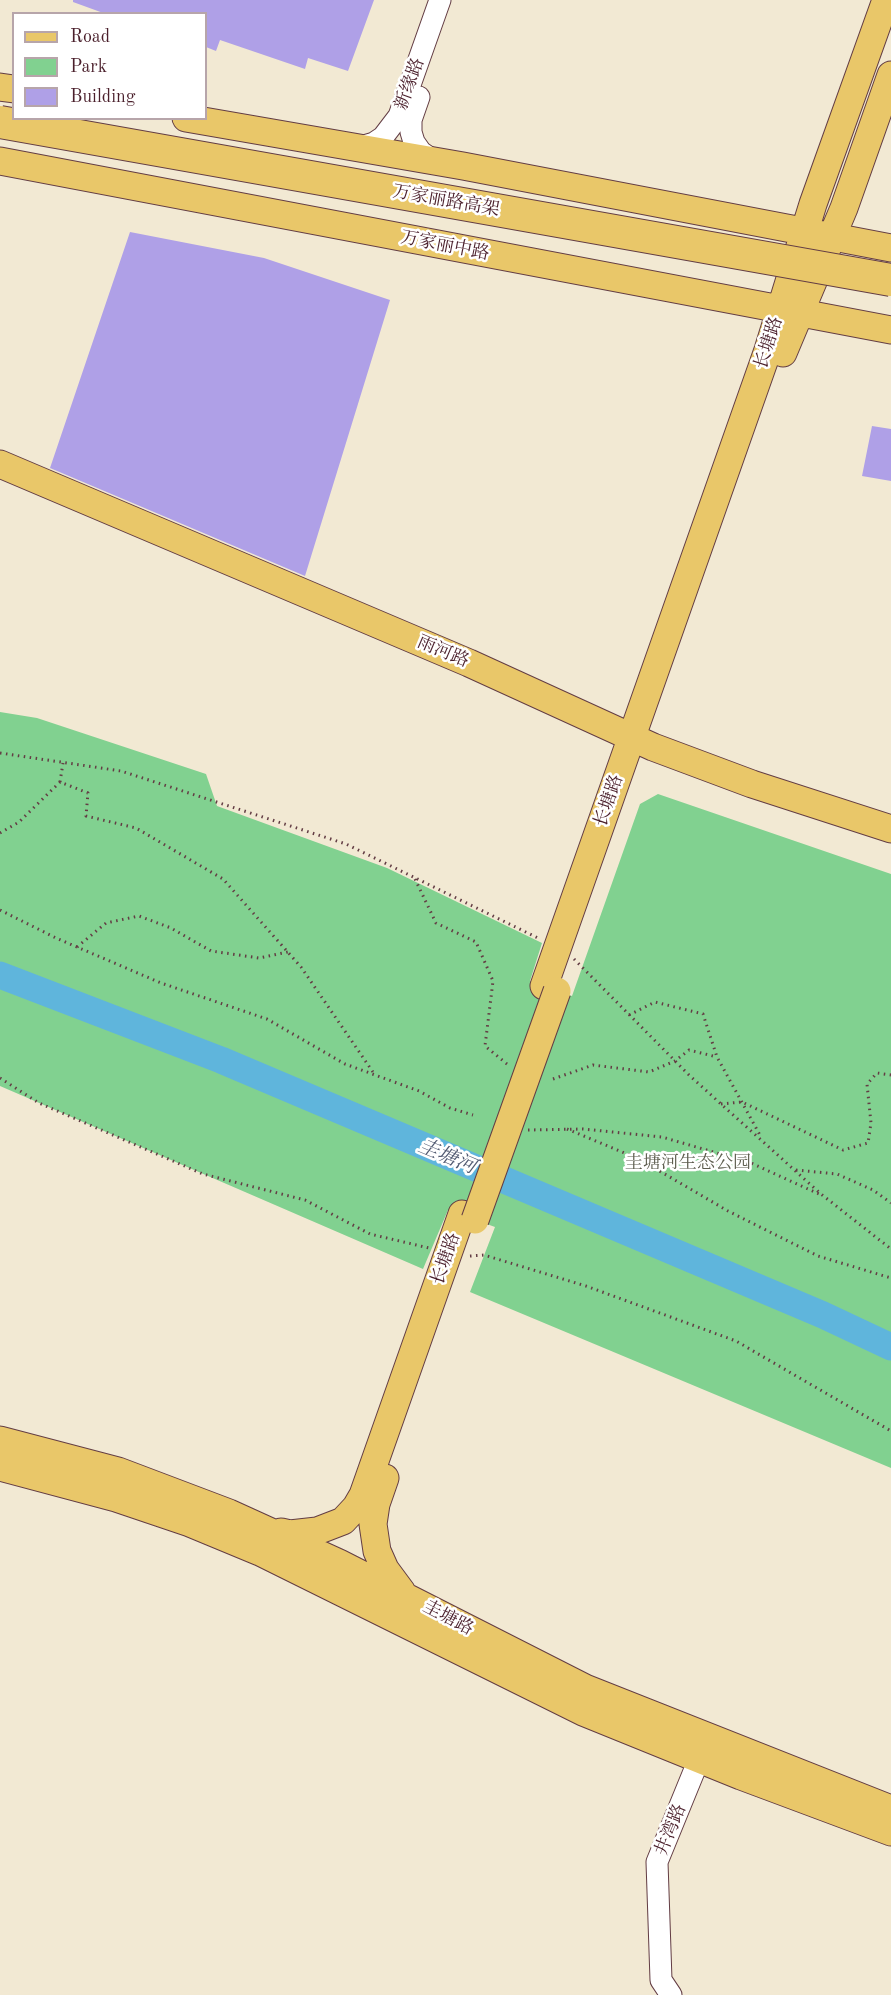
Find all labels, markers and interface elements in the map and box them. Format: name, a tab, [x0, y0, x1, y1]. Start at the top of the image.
legend	[12, 12, 207, 120]
text: Road	[70, 28, 110, 46]
street label: 新缘路	[391, 55, 429, 113]
text: Park	[70, 58, 107, 76]
text: Building	[70, 88, 135, 106]
street label: 万家丽路高架	[391, 181, 501, 221]
street label: 万家丽中路	[399, 227, 491, 265]
street label: 长塘路	[750, 314, 788, 372]
street label: 雨河路	[414, 632, 472, 672]
street label: 长塘路	[590, 772, 628, 830]
water label: 圭塘河	[415, 1134, 479, 1180]
park label: 圭塘河生态公园	[625, 1152, 751, 1174]
street label: 长塘路	[427, 1230, 465, 1288]
street label: 圭塘路	[419, 1596, 477, 1640]
street label: 井湾路	[651, 1801, 691, 1859]

